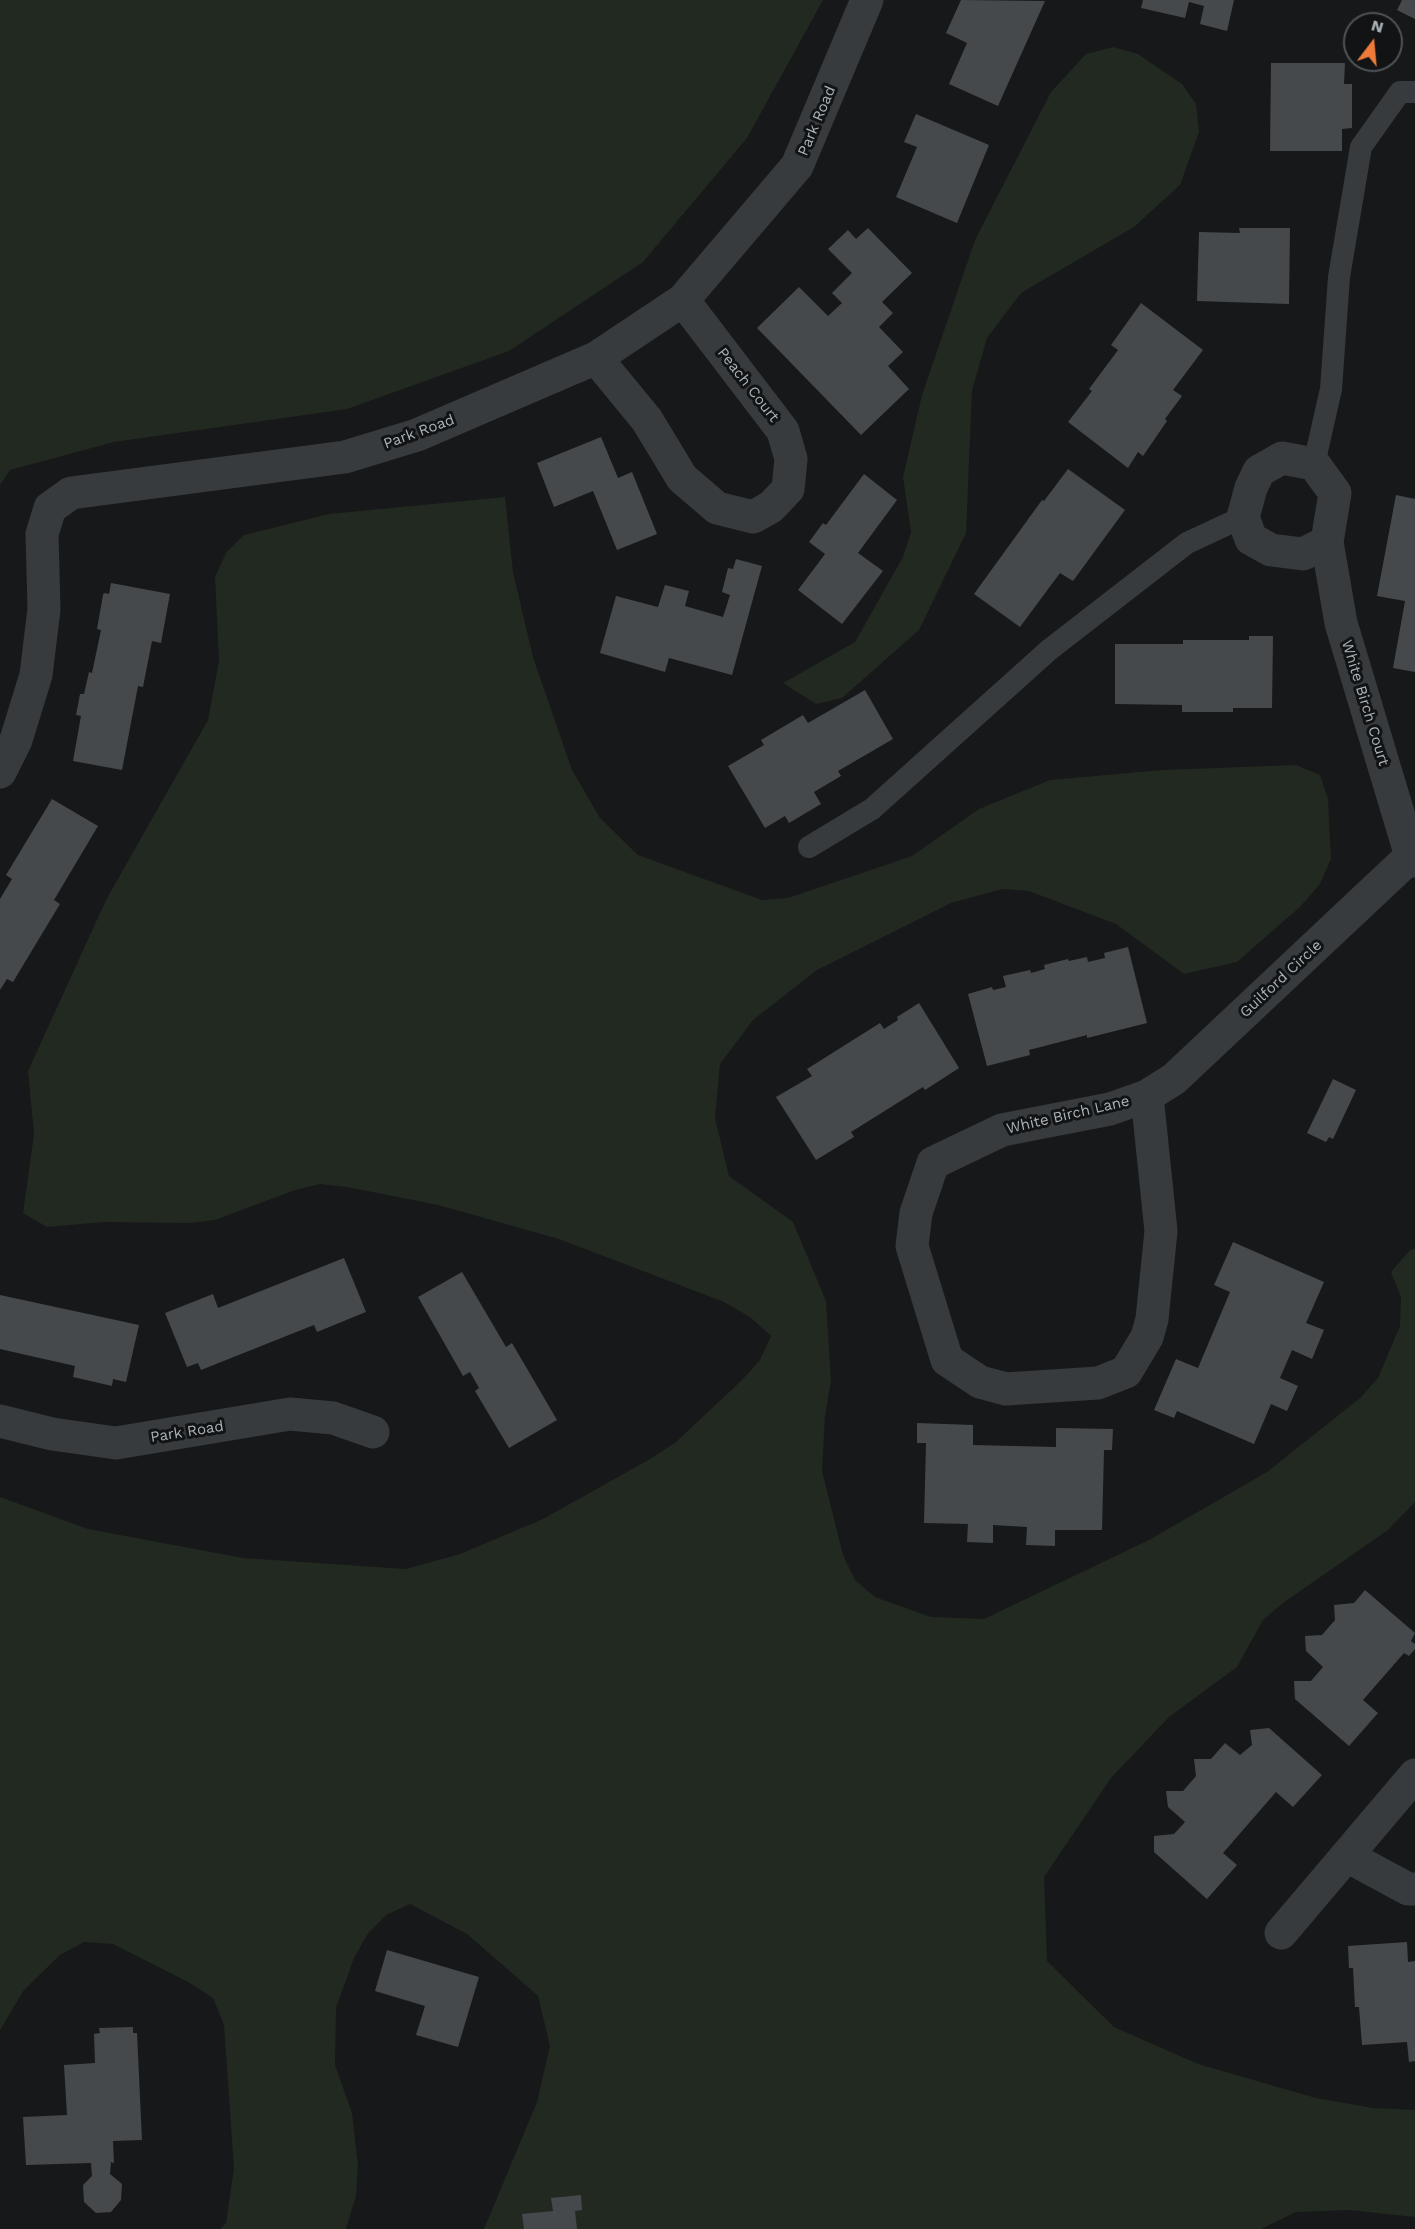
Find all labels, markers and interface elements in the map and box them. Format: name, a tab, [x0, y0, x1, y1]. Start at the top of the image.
north arrow	[1343, 12, 1403, 72]
text: N	[1369, 15, 1386, 37]
street label: Park Road	[794, 83, 840, 159]
street label: Peach Court	[713, 344, 783, 426]
street label: Park Road	[381, 411, 457, 453]
street label: White Birch Court	[1337, 638, 1393, 768]
street label: Guilford Circle	[1236, 936, 1326, 1022]
street label: White Birch Lane	[1005, 1092, 1131, 1138]
street label: Park Road	[149, 1417, 225, 1447]

